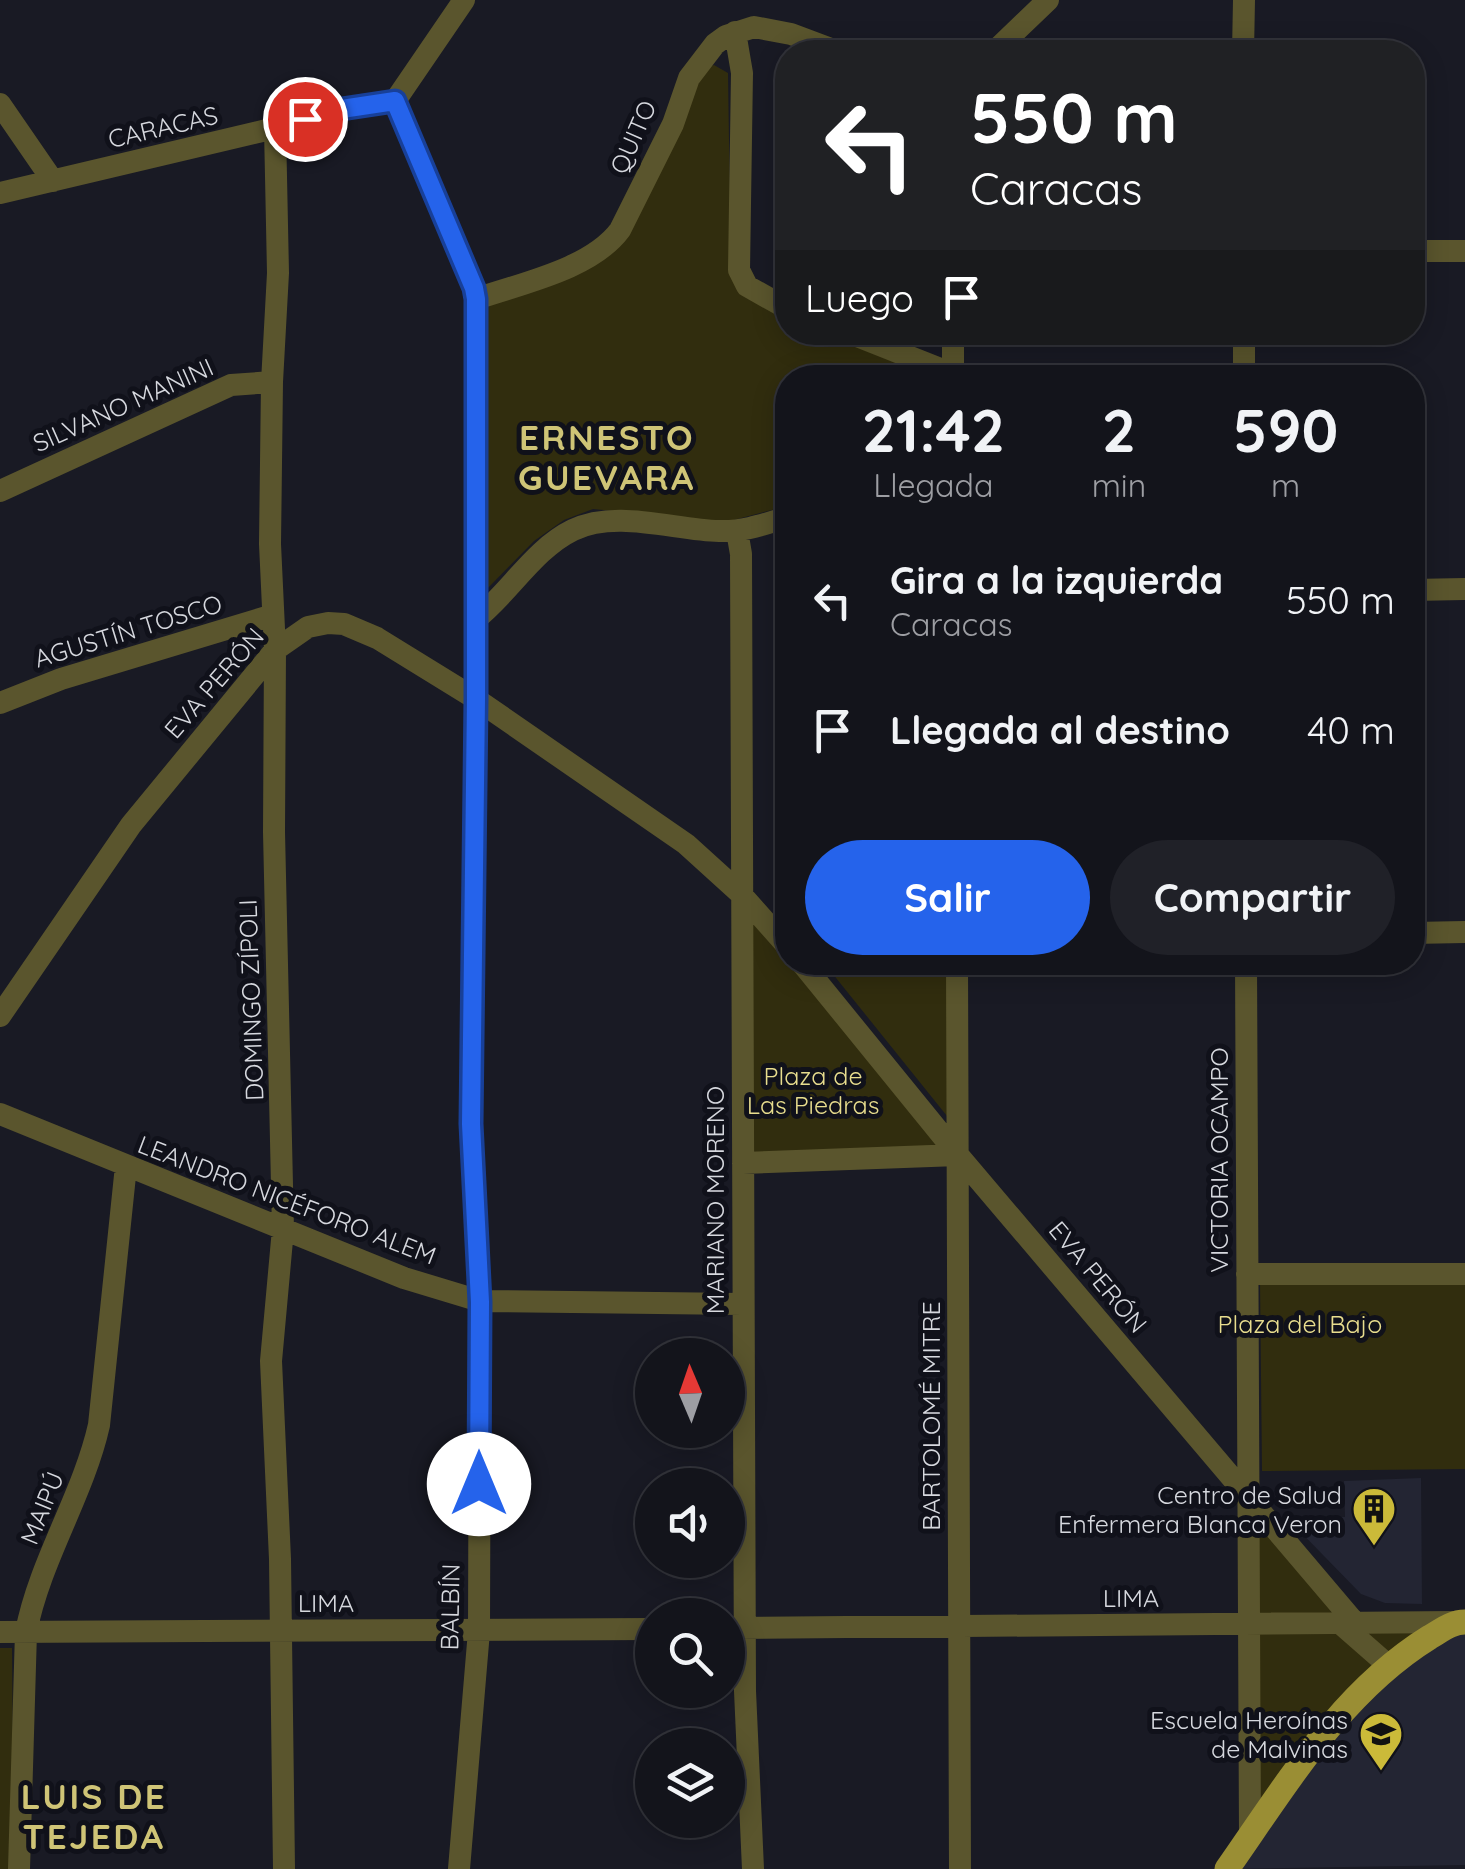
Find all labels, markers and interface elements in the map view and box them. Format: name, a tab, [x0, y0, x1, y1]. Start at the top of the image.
text: 550 m	[970, 73, 1178, 161]
pin	[263, 77, 348, 162]
icon: left	[805, 80, 935, 210]
icon: arrive	[278, 92, 333, 147]
street label: QUITO	[603, 95, 662, 178]
street label: CARACAS	[105, 99, 221, 154]
text: Caracas	[970, 160, 1142, 216]
icon: arrive	[934, 270, 989, 325]
text: Luego	[805, 274, 914, 322]
street label: SILVANO MANINI	[28, 351, 218, 458]
text: 21:42	[862, 392, 1005, 467]
text: 2	[1102, 392, 1136, 467]
text: 590	[1233, 392, 1338, 467]
district label: ERNESTO GUEVARA	[518, 415, 696, 499]
text: Llegada	[873, 465, 993, 505]
text: min	[1092, 465, 1146, 505]
text: m	[1271, 465, 1300, 505]
text: Gira a la izquierda	[890, 556, 1223, 604]
icon: left	[805, 573, 860, 628]
text: 550 m	[1286, 576, 1395, 624]
street label: AGUSTÍN TOSCO	[30, 587, 225, 674]
text: Caracas	[890, 604, 1013, 644]
street label: EVA PERÓN	[157, 621, 270, 744]
icon: arrive	[805, 703, 860, 758]
text: Llegada al destino	[890, 706, 1230, 754]
text: 40 m	[1307, 706, 1395, 754]
button: Salir	[805, 840, 1090, 955]
button: Compartir	[1110, 840, 1395, 955]
street label: DOMINGO ZÍPOLI	[231, 899, 270, 1101]
street label: VICTORIA OCAMPO	[1203, 1047, 1234, 1273]
park label: Plaza de Las Piedras	[747, 1060, 879, 1120]
street label: MARIANO MORENO	[699, 1086, 730, 1314]
street label: LEANDRO NICÉFORO ALEM	[134, 1128, 441, 1271]
street label: EVA PERÓN	[1043, 1215, 1154, 1339]
street label: BARTOLOMÉ MITRE	[915, 1301, 946, 1531]
park label: Plaza del Bajo	[1218, 1308, 1382, 1339]
north arrow	[635, 1338, 745, 1448]
map controls	[635, 1338, 745, 1838]
position arrow	[427, 1432, 531, 1536]
street label: MAIPÚ	[13, 1467, 70, 1549]
button: sound	[635, 1468, 745, 1578]
place label: Centro de Salud Enfermera Blanca Veron	[1058, 1479, 1342, 1539]
building icon: Centro de Salud Enfermera Blanca Veron	[1351, 1486, 1397, 1547]
street label: BALBÍN	[433, 1563, 466, 1650]
street label: LIMA	[1103, 1582, 1159, 1613]
street label: LIMA	[298, 1587, 354, 1618]
button: search	[635, 1598, 745, 1708]
place label: Escuela Heroínas de Malvinas	[1150, 1704, 1348, 1764]
school or university icon: Escuela Heroínas de Malvinas	[1358, 1711, 1404, 1772]
button: layers	[635, 1728, 745, 1838]
district label: LUIS DE TEJEDA	[21, 1774, 167, 1858]

